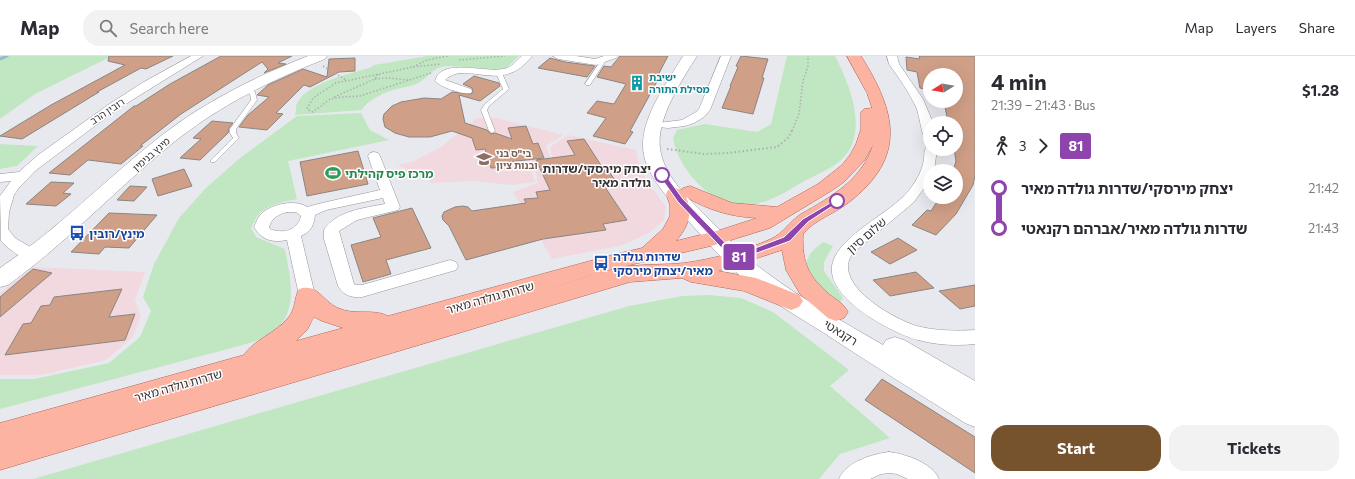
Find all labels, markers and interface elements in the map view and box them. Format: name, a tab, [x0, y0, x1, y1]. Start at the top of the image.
search box	[83, 10, 363, 46]
text: Map	[20, 16, 59, 39]
icon: search	[97, 17, 119, 39]
text: Search here	[129, 19, 209, 37]
text: Map	[1185, 19, 1213, 36]
text: Layers	[1235, 19, 1277, 36]
text: Share	[1299, 19, 1335, 36]
north arrow	[923, 68, 963, 108]
map controls	[923, 68, 963, 204]
text: 4 min	[991, 68, 1047, 95]
place label: ישיבת מסילת התורה	[649, 71, 710, 95]
building icon: ישיבת מסילת התורה	[628, 74, 646, 92]
text: $1.28	[1302, 81, 1339, 99]
street label: רובין הרב	[87, 95, 127, 127]
text: 21:39 – 21:43 · Bus	[991, 97, 1095, 113]
button: locate	[923, 116, 963, 156]
street label: מינץ בנימין	[130, 134, 172, 173]
icon: walk	[991, 135, 1013, 157]
icon: forward	[1032, 135, 1054, 157]
text: 81	[1068, 137, 1083, 154]
text: 3	[1019, 138, 1026, 154]
place label: בי"ס בני ובנות ציון	[496, 147, 538, 171]
school or university icon: בי"ס בני ובנות ציון	[475, 150, 493, 168]
place label: יצחק מירסקי/שדרות גולדה מאיר	[543, 161, 651, 189]
sports icon: מרכז פיס קהילתי	[324, 164, 342, 182]
button: layers	[923, 164, 963, 204]
place label: מרכז פיס קהילתי	[345, 166, 434, 180]
marker: יצחק מירסקי/שדרות גולדה מאיר	[654, 167, 670, 183]
text: יצחק מירסקי/שדרות גולדה מאיר	[1021, 179, 1233, 197]
text: 21:42	[1308, 180, 1339, 196]
unlabelled marker	[829, 193, 845, 209]
street label: שלום סיון	[843, 214, 889, 256]
text: שדרות גולדה מאיר/אברהם רקנאטי	[1021, 219, 1248, 237]
text: 21:43	[1308, 220, 1339, 236]
bus stop icon: מינץ/רובין	[68, 224, 86, 242]
place label: מינץ/רובין	[89, 226, 145, 240]
line badge: 81	[721, 244, 757, 270]
text: 81	[732, 248, 747, 265]
place label: שדרות גולדה מאיר/יצחק מירסקי	[613, 249, 713, 277]
bus stop icon: שדרות גולדה מאיר/יצחק מירסקי	[592, 254, 610, 272]
street label: שדרות גולדה מאיר	[445, 278, 535, 316]
street label: רקנאטי	[822, 316, 860, 348]
street label: שדרות גולדה מאיר	[133, 366, 223, 404]
button: Start	[991, 425, 1161, 471]
button: Tickets	[1169, 425, 1339, 471]

